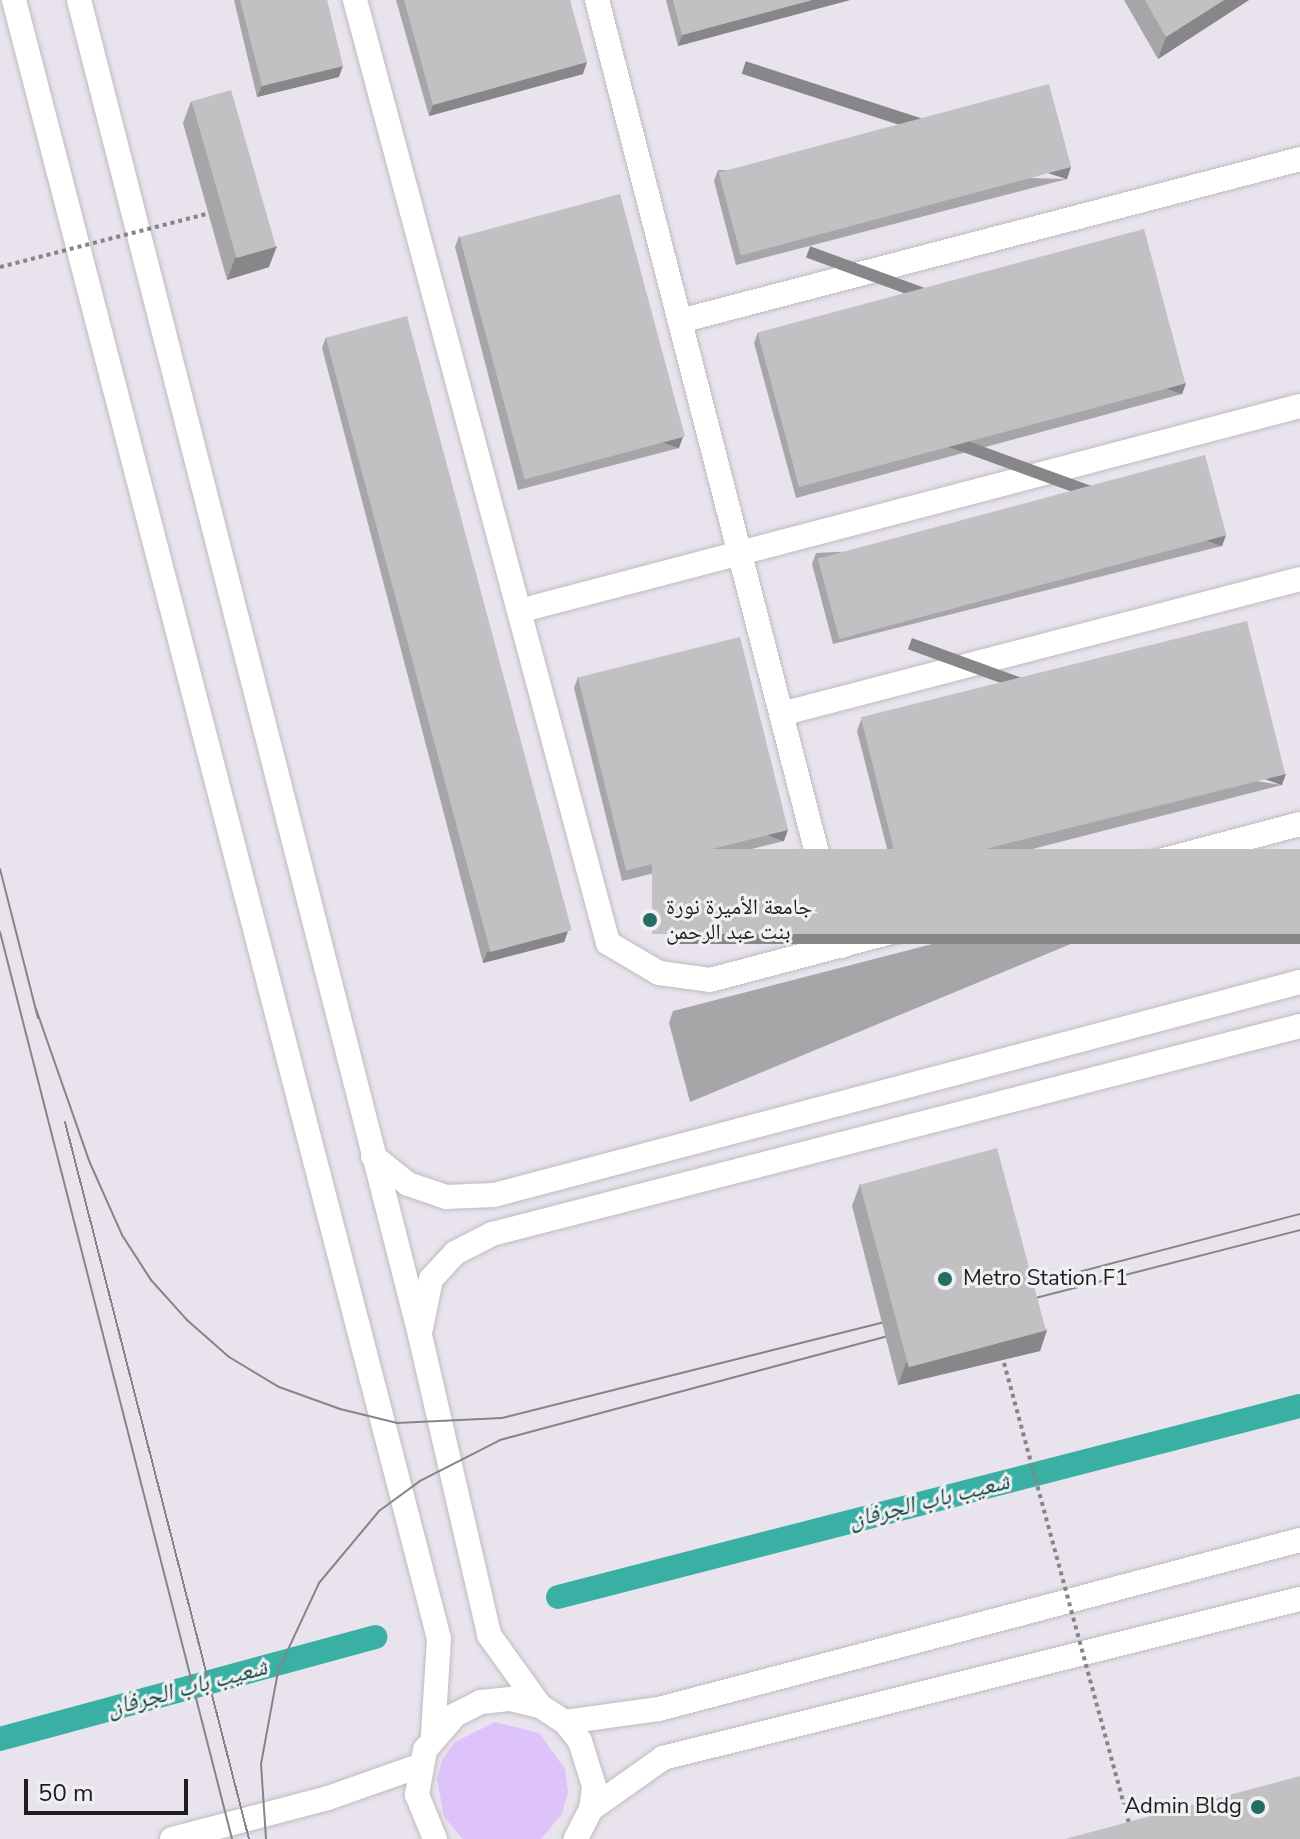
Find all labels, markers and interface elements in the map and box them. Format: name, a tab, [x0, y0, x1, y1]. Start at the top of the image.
place label: جامعة الأميرة نورة بنت عبد الرحمن	[666, 894, 812, 946]
marker: جامعة الأميرة نورة بنت عبد الرحمن	[641, 911, 659, 929]
place label: Metro Station F1	[963, 1266, 1128, 1292]
marker: Metro Station F1	[934, 1268, 956, 1290]
water label: شعيب باب الجرفان	[846, 1467, 1012, 1535]
water label: شعيب باب الجرفان	[104, 1653, 270, 1723]
scale bar	[28, 1763, 192, 1813]
text: 50 m	[38, 1777, 94, 1809]
place label: Admin Bldg	[1124, 1794, 1242, 1820]
marker: Admin Bldg	[1249, 1798, 1267, 1816]

